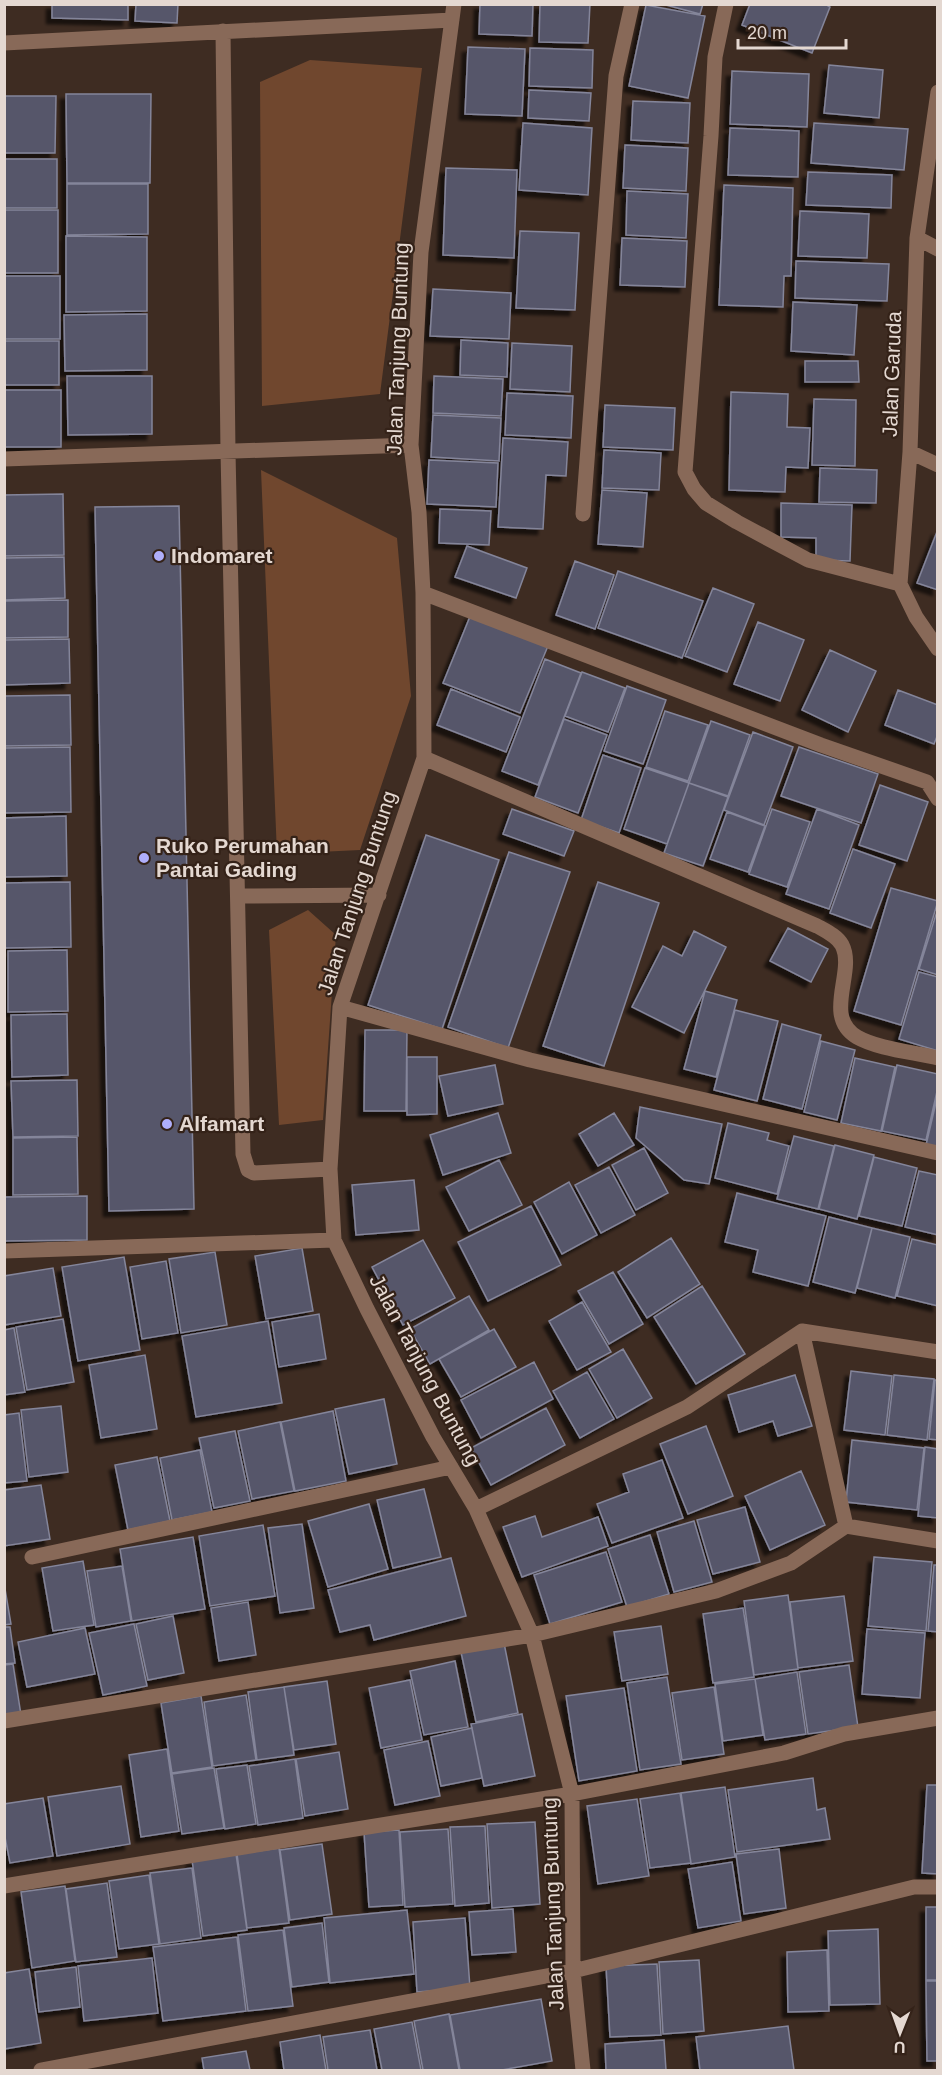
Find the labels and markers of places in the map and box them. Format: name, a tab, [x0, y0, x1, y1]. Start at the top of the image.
place label: Indomaret	[171, 544, 273, 567]
marker: Indomaret	[152, 549, 166, 563]
place label: Ruko Perumahan Pantai Gading	[156, 834, 329, 881]
marker: Ruko Perumahan Pantai Gading	[137, 851, 151, 865]
place label: Alfamart	[179, 1112, 264, 1135]
marker: Alfamart	[160, 1117, 174, 1131]

